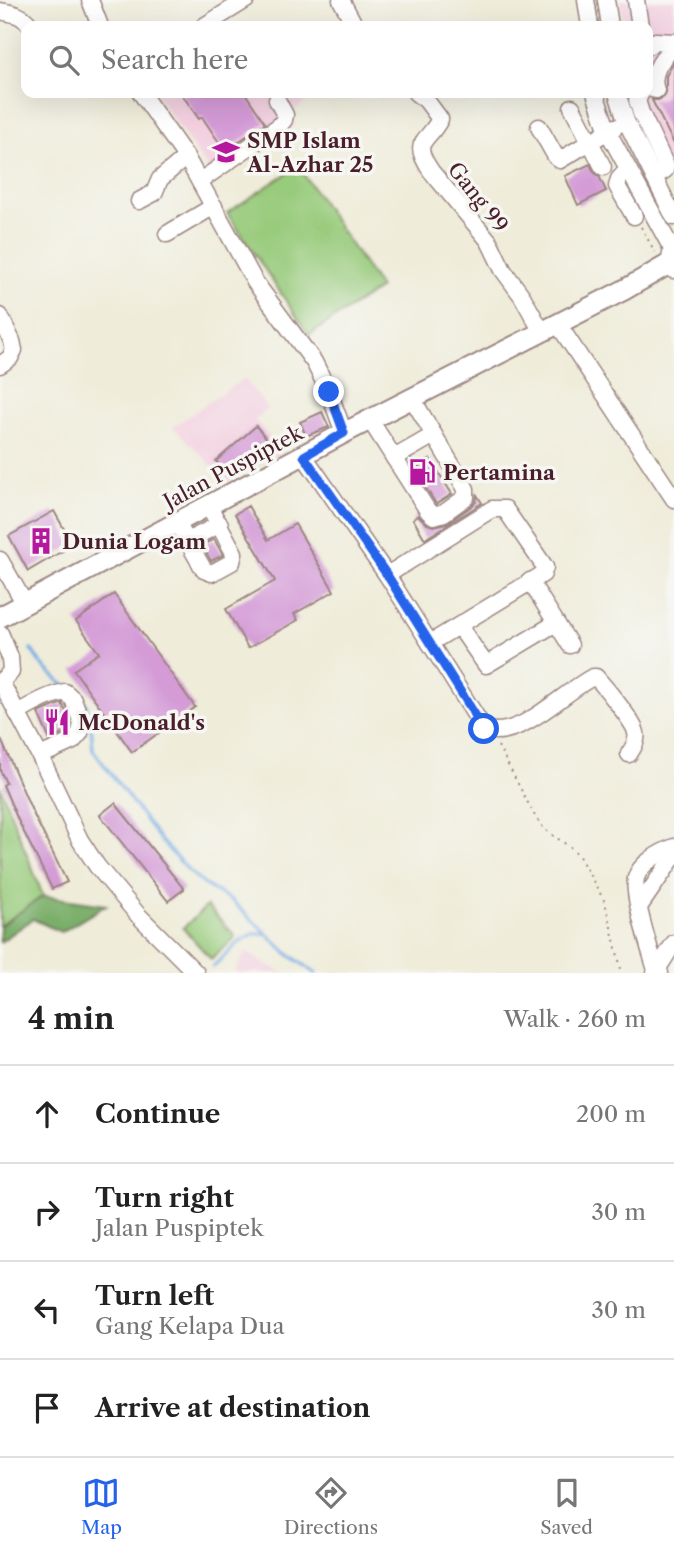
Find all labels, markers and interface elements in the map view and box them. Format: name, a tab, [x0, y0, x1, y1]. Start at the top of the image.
search box	[21, 21, 653, 98]
icon: search	[45, 41, 83, 79]
text: Search here	[101, 44, 248, 76]
place label: SMP Islam Al-Azhar 25	[246, 128, 373, 177]
school or university icon: SMP Islam Al-Azhar 25	[211, 137, 241, 167]
street label: Gang 99	[443, 157, 513, 237]
route end	[313, 376, 344, 407]
street label: Jalan Puspiptek	[157, 419, 308, 516]
fuel station icon: Pertamina	[407, 457, 437, 487]
place label: Pertamina	[443, 460, 556, 485]
building icon: Dunia Logam	[26, 526, 56, 556]
place label: Dunia Logam	[62, 529, 206, 554]
restaurant icon: McDonald's	[42, 707, 72, 737]
place label: McDonald's	[78, 710, 205, 735]
route start	[468, 713, 499, 744]
text: 4 min	[28, 1000, 114, 1037]
text: Walk · 260 m	[504, 1005, 646, 1033]
icon: ahead	[28, 1095, 66, 1133]
text: Continue	[95, 1098, 220, 1130]
text: 200 m	[576, 1100, 646, 1128]
text: Turn right	[95, 1182, 234, 1214]
icon: right	[28, 1193, 66, 1231]
text: 30 m	[591, 1198, 646, 1226]
text: Jalan Puspiptek	[95, 1214, 264, 1242]
text: Turn left	[95, 1280, 214, 1312]
icon: left	[28, 1291, 66, 1329]
text: 30 m	[591, 1296, 646, 1324]
text: Gang Kelapa Dua	[95, 1312, 285, 1340]
icon: arrive	[28, 1389, 66, 1427]
text: Arrive at destination	[95, 1392, 370, 1424]
tab: Map	[81, 1474, 122, 1539]
tab: Directions	[284, 1474, 378, 1539]
tab: Saved	[540, 1474, 593, 1539]

